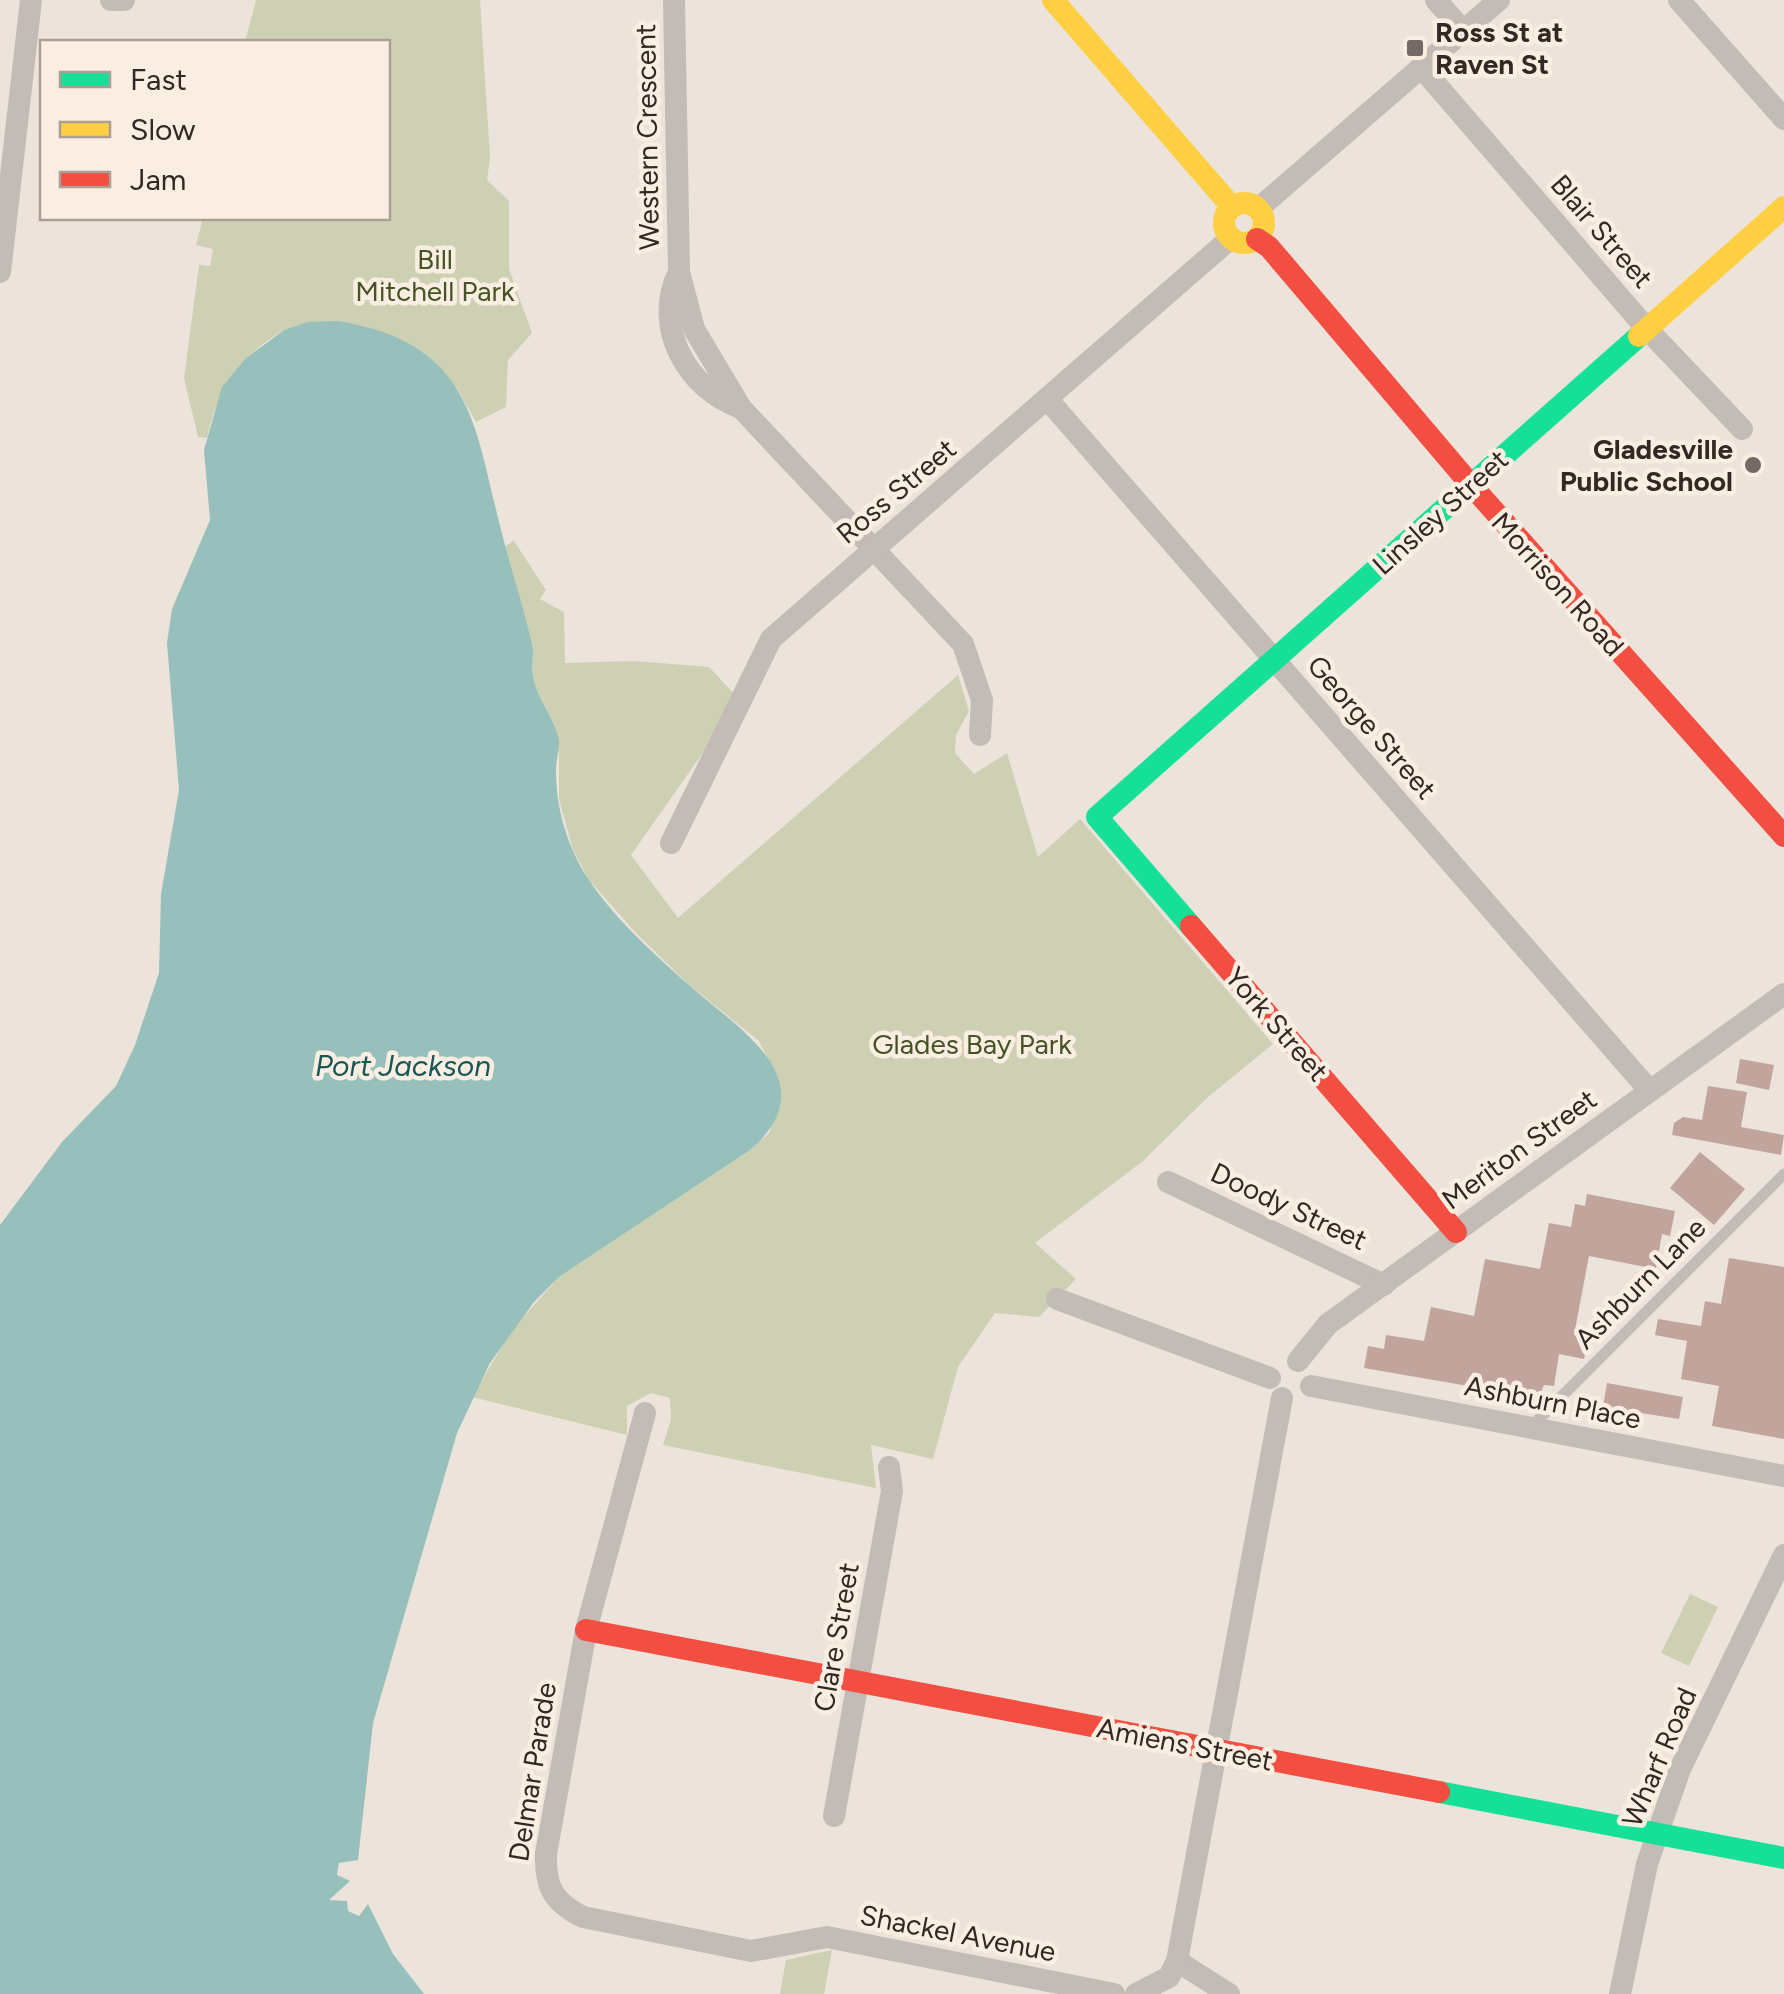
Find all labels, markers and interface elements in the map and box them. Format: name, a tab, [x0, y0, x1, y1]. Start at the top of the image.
place label: Ross St at Raven St	[1435, 15, 1563, 81]
street label: Western Crescent	[628, 23, 666, 251]
marker: Ross St at Raven St	[1404, 37, 1426, 59]
legend	[40, 40, 390, 220]
text: Fast	[130, 61, 187, 98]
text: Slow	[130, 111, 196, 148]
text: Jam	[130, 161, 186, 198]
street label: Blair Street	[1544, 167, 1660, 295]
park label: Bill Mitchell Park	[355, 242, 515, 308]
street label: Ross Street	[829, 431, 963, 551]
place label: Gladesville Public School	[1560, 432, 1733, 498]
street label: Linsley Street	[1365, 442, 1515, 582]
marker: Gladesville Public School	[1742, 454, 1764, 476]
street label: Morrison Road	[1485, 505, 1631, 663]
street label: George Street	[1300, 648, 1444, 806]
street label: York Street	[1218, 960, 1336, 1088]
park label: Glades Bay Park	[872, 1027, 1072, 1061]
water label: Port Jackson	[315, 1047, 491, 1084]
street label: Meriton Street	[1435, 1082, 1603, 1216]
street label: Doody Street	[1206, 1155, 1372, 1257]
street label: Ashburn Lane	[1567, 1210, 1713, 1356]
street label: Ashburn Place	[1462, 1368, 1644, 1436]
street label: Clare Street	[806, 1560, 866, 1714]
street label: Delmar Parade	[501, 1680, 563, 1864]
street label: Wharf Road	[1614, 1682, 1704, 1832]
street label: Amiens Street	[1094, 1710, 1276, 1778]
street label: Shackel Avenue	[857, 1897, 1059, 1969]

